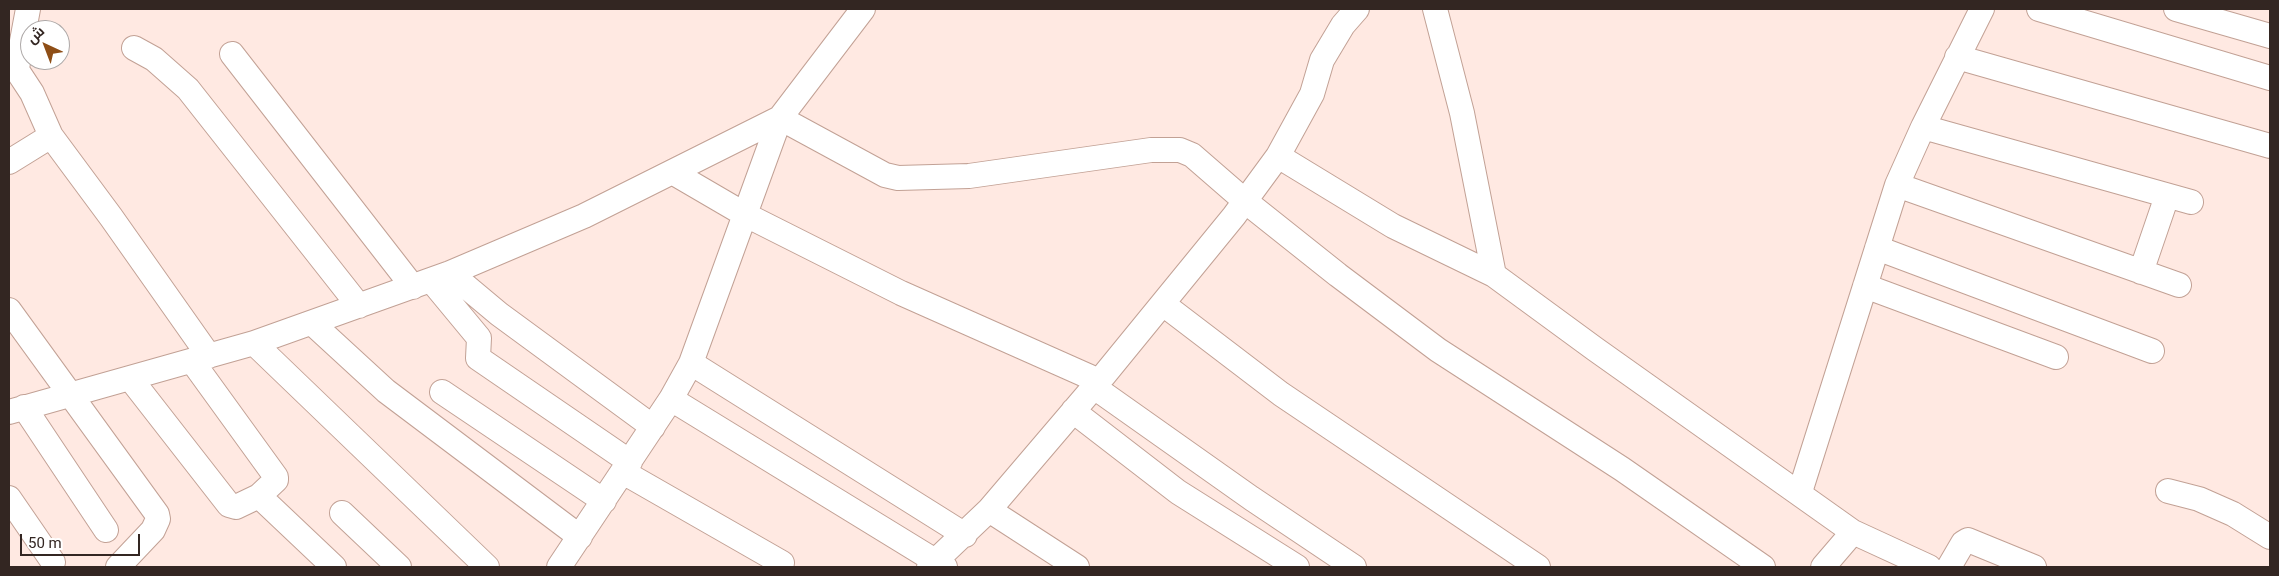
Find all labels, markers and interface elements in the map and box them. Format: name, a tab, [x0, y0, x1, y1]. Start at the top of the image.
north arrow	[20, 20, 70, 70]
text: ش	[23, 23, 47, 47]
scale bar	[22, 524, 142, 556]
text: 50 m	[28, 534, 62, 552]

